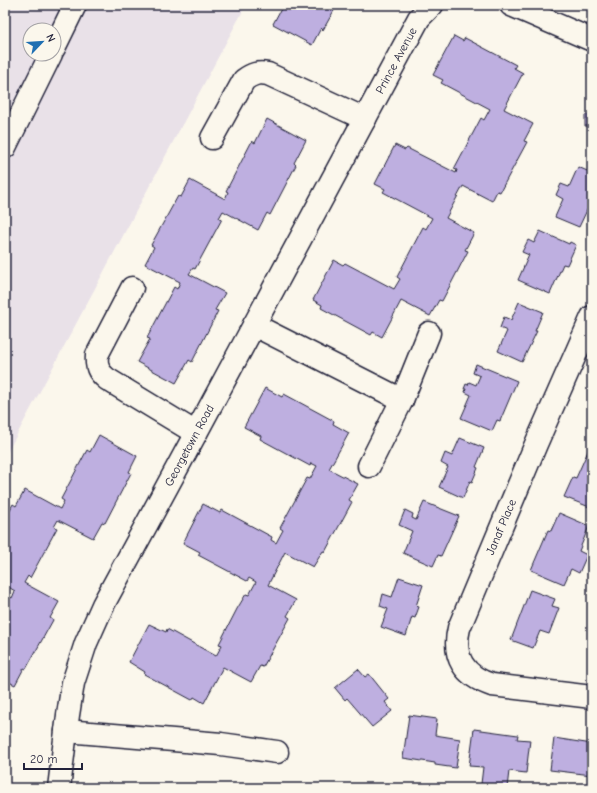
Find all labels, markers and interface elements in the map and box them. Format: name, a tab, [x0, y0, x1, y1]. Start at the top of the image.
north arrow	[22, 22, 62, 62]
street label: Prince Avenue	[373, 25, 420, 96]
text: N	[43, 32, 58, 44]
street label: Georgetown Road	[161, 402, 217, 489]
street label: Janaf Place	[483, 497, 519, 557]
scale bar	[24, 745, 82, 771]
text: 20 m	[30, 752, 58, 766]

